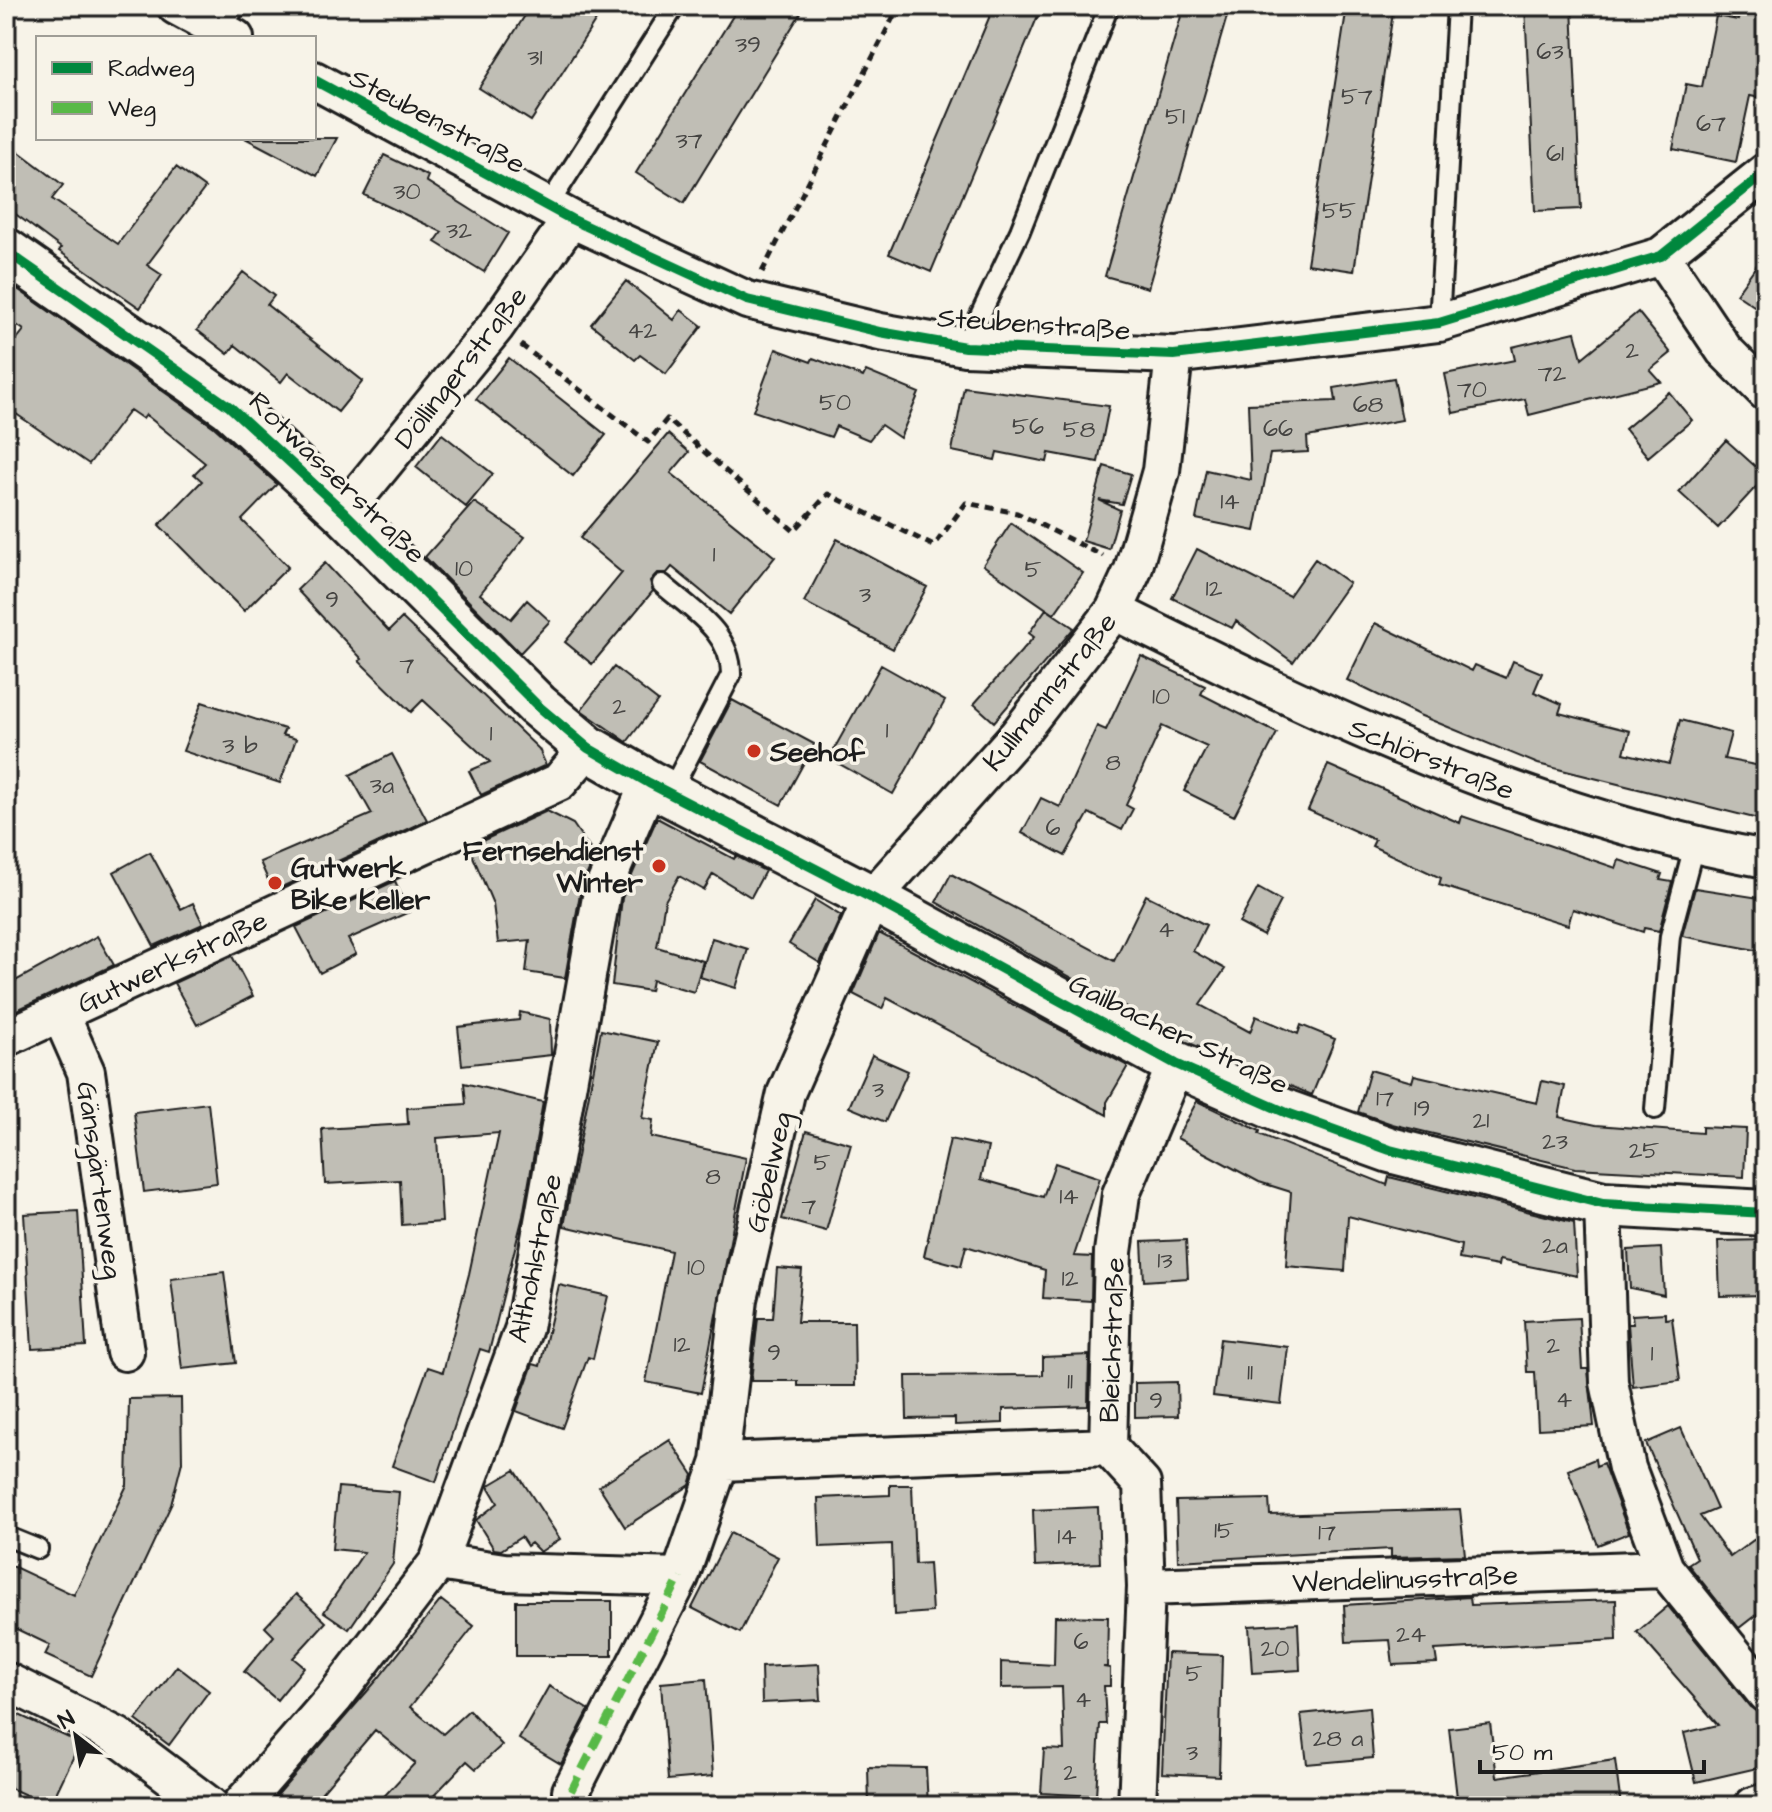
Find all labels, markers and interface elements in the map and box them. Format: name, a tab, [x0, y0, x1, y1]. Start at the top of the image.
house number: 39	[735, 28, 761, 62]
house number: 63	[1536, 35, 1564, 69]
legend	[36, 36, 316, 140]
house number: 31	[527, 41, 543, 75]
text: Radweg	[108, 52, 194, 87]
street label: Steubenstraße	[343, 59, 532, 184]
house number: 57	[1341, 80, 1373, 114]
text: Weg	[108, 92, 156, 127]
house number: 51	[1165, 100, 1185, 134]
house number: 67	[1696, 107, 1726, 141]
house number: 37	[676, 124, 703, 158]
house number: 61	[1546, 137, 1564, 171]
house number: 30	[393, 175, 421, 209]
house number: 55	[1322, 194, 1356, 228]
house number: 32	[446, 214, 472, 248]
street label: Döllingerstraße	[385, 279, 538, 458]
street label: Steubenstraße	[936, 298, 1132, 351]
house number: 42	[627, 314, 657, 348]
house number: 2	[1625, 334, 1639, 368]
house number: 72	[1538, 357, 1567, 391]
house number: 70	[1457, 373, 1487, 407]
street label: Rotwasserstraße	[240, 383, 434, 573]
house number: 50	[819, 386, 851, 420]
house number: 68	[1353, 388, 1383, 422]
house number: 56	[1012, 410, 1044, 444]
house number: 66	[1263, 412, 1293, 446]
house number: 58	[1063, 413, 1095, 447]
house number: 14	[1220, 485, 1240, 519]
house number: 1	[712, 538, 716, 572]
house number: 10	[455, 552, 473, 586]
house number: 5	[1025, 553, 1042, 587]
house number: 12	[1206, 572, 1223, 606]
house number: 3	[859, 578, 871, 612]
house number: 9	[325, 583, 339, 617]
street label: Kullmannstraße	[974, 604, 1126, 780]
house number: 7	[400, 649, 415, 683]
house number: 10	[1152, 680, 1170, 714]
house number: 2	[612, 690, 626, 724]
street label: Schlörstraße	[1343, 708, 1520, 810]
house number: 1	[885, 714, 889, 748]
house number: 1	[489, 717, 493, 751]
house number: 3 b	[222, 729, 258, 763]
place label: Seehof	[769, 733, 866, 772]
marker: Seehof	[745, 742, 763, 760]
house number: 8	[1105, 746, 1121, 780]
house number: 3a	[370, 769, 394, 803]
house number: 6	[1045, 811, 1061, 845]
place label: Fernsehdienst Winter	[463, 832, 644, 903]
place label: Gutwerk Bike Keller	[291, 849, 431, 920]
marker: Fernsehdienst Winter	[650, 857, 668, 875]
marker: Gutwerk Bike Keller	[266, 874, 284, 892]
street label: Gutwerkstraße	[71, 901, 274, 1023]
house number: 4	[1158, 913, 1174, 947]
street label: Gailbacher Straße	[1062, 964, 1295, 1104]
house number: 3	[872, 1073, 884, 1107]
street label: Gänsgärtenweg	[65, 1079, 133, 1281]
house number: 17	[1376, 1082, 1394, 1116]
house number: 19	[1414, 1092, 1430, 1126]
house number: 21	[1473, 1104, 1489, 1138]
street label: Göbelweg	[737, 1108, 803, 1237]
house number: 23	[1542, 1125, 1568, 1159]
house number: 25	[1629, 1134, 1659, 1168]
house number: 5	[814, 1146, 831, 1180]
house number: 8	[705, 1160, 721, 1194]
street label: Althohlstraße	[499, 1170, 572, 1346]
house number: 14	[1059, 1180, 1079, 1214]
house number: 7	[802, 1190, 817, 1224]
house number: 2a	[1542, 1229, 1568, 1263]
house number: 13	[1157, 1244, 1173, 1278]
house number: 10	[687, 1251, 705, 1285]
street label: Bleichstraße	[1090, 1257, 1135, 1423]
house number: 12	[1062, 1262, 1079, 1296]
house number: 12	[674, 1328, 691, 1362]
house number: 2	[1546, 1329, 1560, 1363]
house number: 9	[767, 1336, 781, 1370]
house number: 1	[1650, 1337, 1654, 1371]
house number: 11	[1247, 1356, 1253, 1390]
house number: 11	[1067, 1365, 1073, 1399]
house number: 4	[1556, 1383, 1572, 1417]
house number: 9	[1149, 1384, 1163, 1418]
house number: 15	[1214, 1514, 1234, 1548]
house number: 17	[1318, 1516, 1336, 1550]
house number: 14	[1057, 1520, 1077, 1554]
street label: Wendelinusstraße	[1291, 1556, 1519, 1603]
house number: 24	[1396, 1618, 1426, 1652]
house number: 6	[1073, 1625, 1089, 1659]
house number: 20	[1261, 1632, 1289, 1666]
house number: 5	[1186, 1657, 1203, 1691]
house number: 4	[1075, 1683, 1091, 1717]
north arrow	[36, 1696, 116, 1776]
text: N	[53, 1703, 81, 1737]
house number: 28 a	[1312, 1722, 1364, 1756]
scale bar	[1480, 1724, 1704, 1774]
house number: 3	[1186, 1736, 1198, 1770]
text: 50 m	[1492, 1736, 1553, 1770]
house number: 2	[1063, 1756, 1077, 1790]

